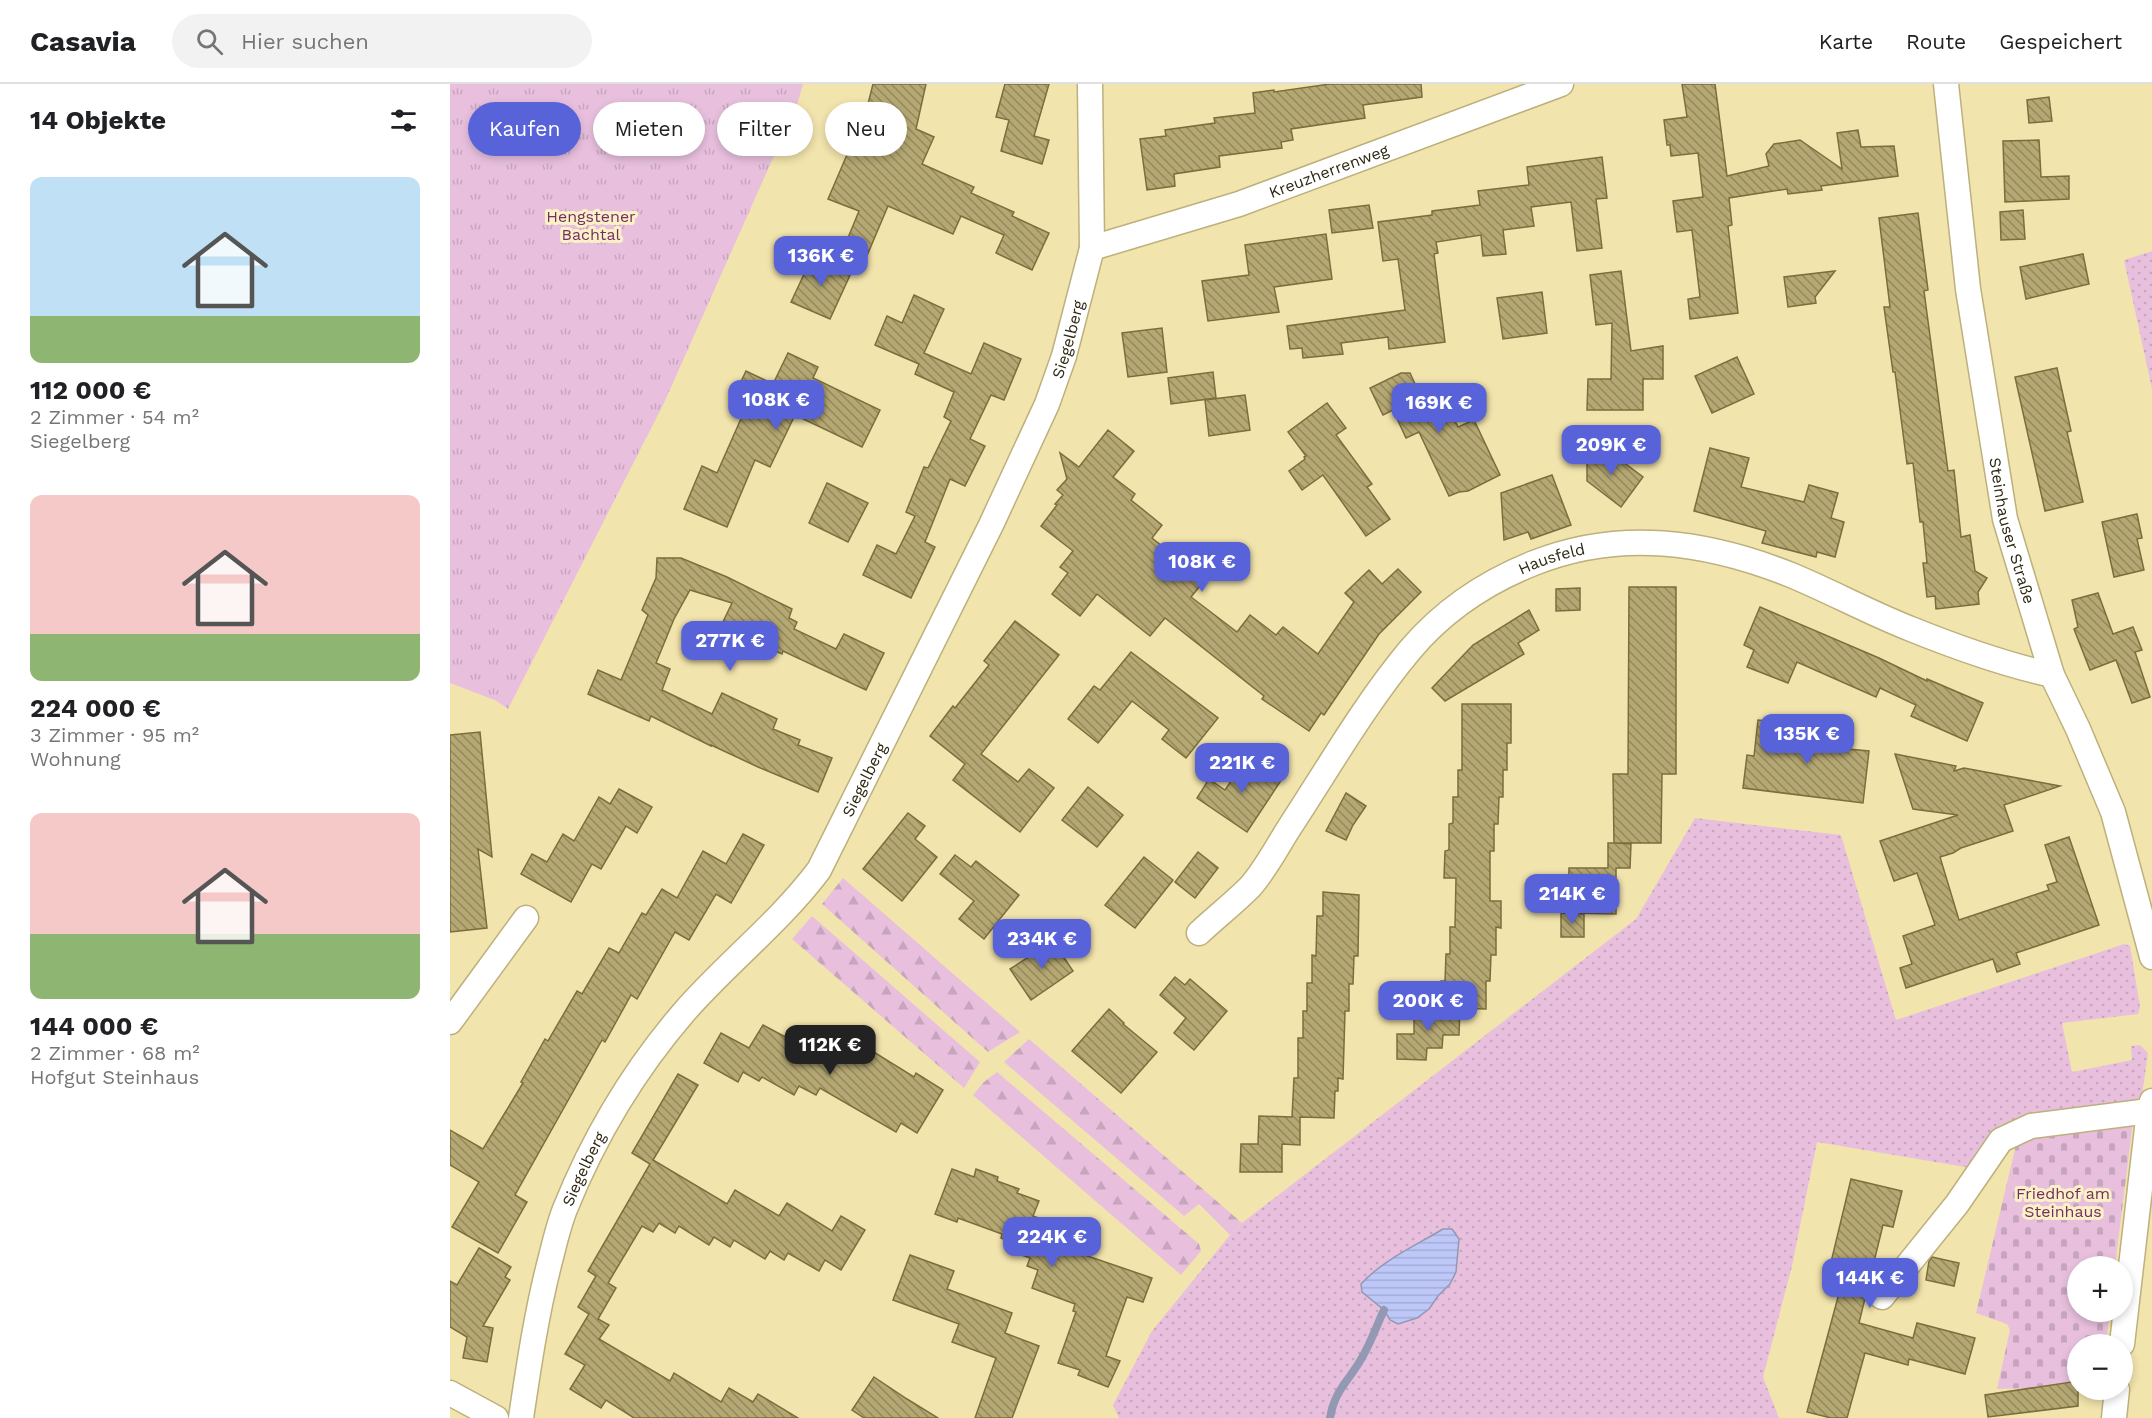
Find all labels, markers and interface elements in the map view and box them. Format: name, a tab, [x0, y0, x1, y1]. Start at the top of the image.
search box	[172, 14, 592, 68]
text: Casavia	[30, 25, 136, 58]
icon: search	[193, 25, 226, 58]
text: Hier suchen	[241, 29, 369, 54]
text: Karte	[1819, 29, 1873, 54]
text: Route	[1906, 29, 1966, 54]
text: Gespeichert	[1999, 29, 2122, 54]
chip: Kaufen	[468, 102, 581, 156]
chip: Mieten	[593, 102, 705, 156]
chip: Filter	[717, 102, 813, 156]
chip: Neu	[825, 102, 907, 156]
icon: filters	[387, 104, 420, 137]
text: 14 Objekte	[30, 105, 166, 135]
street label: Kreuzherrenweg	[1266, 140, 1392, 202]
park label: Hengstener Bachtal	[546, 207, 636, 244]
icon: home	[171, 216, 279, 324]
pin: 136K €	[772, 236, 870, 287]
text: 136K €	[788, 243, 854, 267]
street label: Siegelberg	[1048, 298, 1088, 381]
text: 112 000 €	[30, 375, 151, 405]
pin: 108K €	[727, 380, 825, 431]
pin: 169K €	[1390, 383, 1488, 434]
text: 108K €	[742, 387, 810, 411]
text: 169K €	[1406, 390, 1472, 414]
text: 2 Zimmer · 54 m²	[30, 405, 199, 429]
pin: 209K €	[1562, 425, 1660, 476]
text: Siegelberg	[30, 429, 130, 453]
text: 209K €	[1576, 432, 1646, 456]
street label: Steinhauser Straße	[1985, 456, 2039, 606]
icon: home	[171, 534, 279, 642]
street label: Hausfeld	[1515, 539, 1587, 579]
pin: 108K €	[1153, 542, 1251, 593]
text: 108K €	[1168, 549, 1236, 573]
pin: 277K €	[681, 621, 779, 672]
text: 277K €	[695, 628, 765, 652]
text: 224 000 €	[30, 693, 161, 723]
pin: 135K €	[1758, 714, 1856, 765]
text: 135K €	[1774, 721, 1840, 745]
text: 3 Zimmer · 95 m²	[30, 723, 199, 747]
street label: Siegelberg	[838, 739, 891, 820]
pin: 221K €	[1193, 743, 1291, 794]
text: Wohnung	[30, 747, 121, 771]
text: 221K €	[1209, 750, 1275, 774]
icon: home	[171, 852, 279, 960]
pin: 214K €	[1523, 874, 1621, 925]
text: 214K €	[1539, 881, 1605, 905]
pin: 234K €	[993, 919, 1091, 970]
text: 234K €	[1007, 926, 1077, 950]
pin: 200K €	[1379, 981, 1477, 1032]
text: 200K €	[1392, 988, 1464, 1012]
text: 144 000 €	[30, 1011, 158, 1041]
pin: 112K €	[781, 1025, 879, 1076]
text: 112K €	[799, 1032, 861, 1056]
text: 2 Zimmer · 68 m²	[30, 1041, 200, 1065]
text: Hofgut Steinhaus	[30, 1065, 199, 1089]
street label: Siegelberg	[558, 1128, 610, 1209]
park label: Friedhof am Steinhaus	[2016, 1184, 2110, 1221]
pin: 224K €	[1003, 1217, 1101, 1268]
text: 224K €	[1017, 1224, 1087, 1248]
map controls	[2067, 1256, 2133, 1400]
button: +	[2067, 1256, 2133, 1322]
pin: 144K €	[1821, 1258, 1919, 1309]
text: 144K €	[1836, 1265, 1904, 1289]
button: −	[2067, 1334, 2133, 1400]

